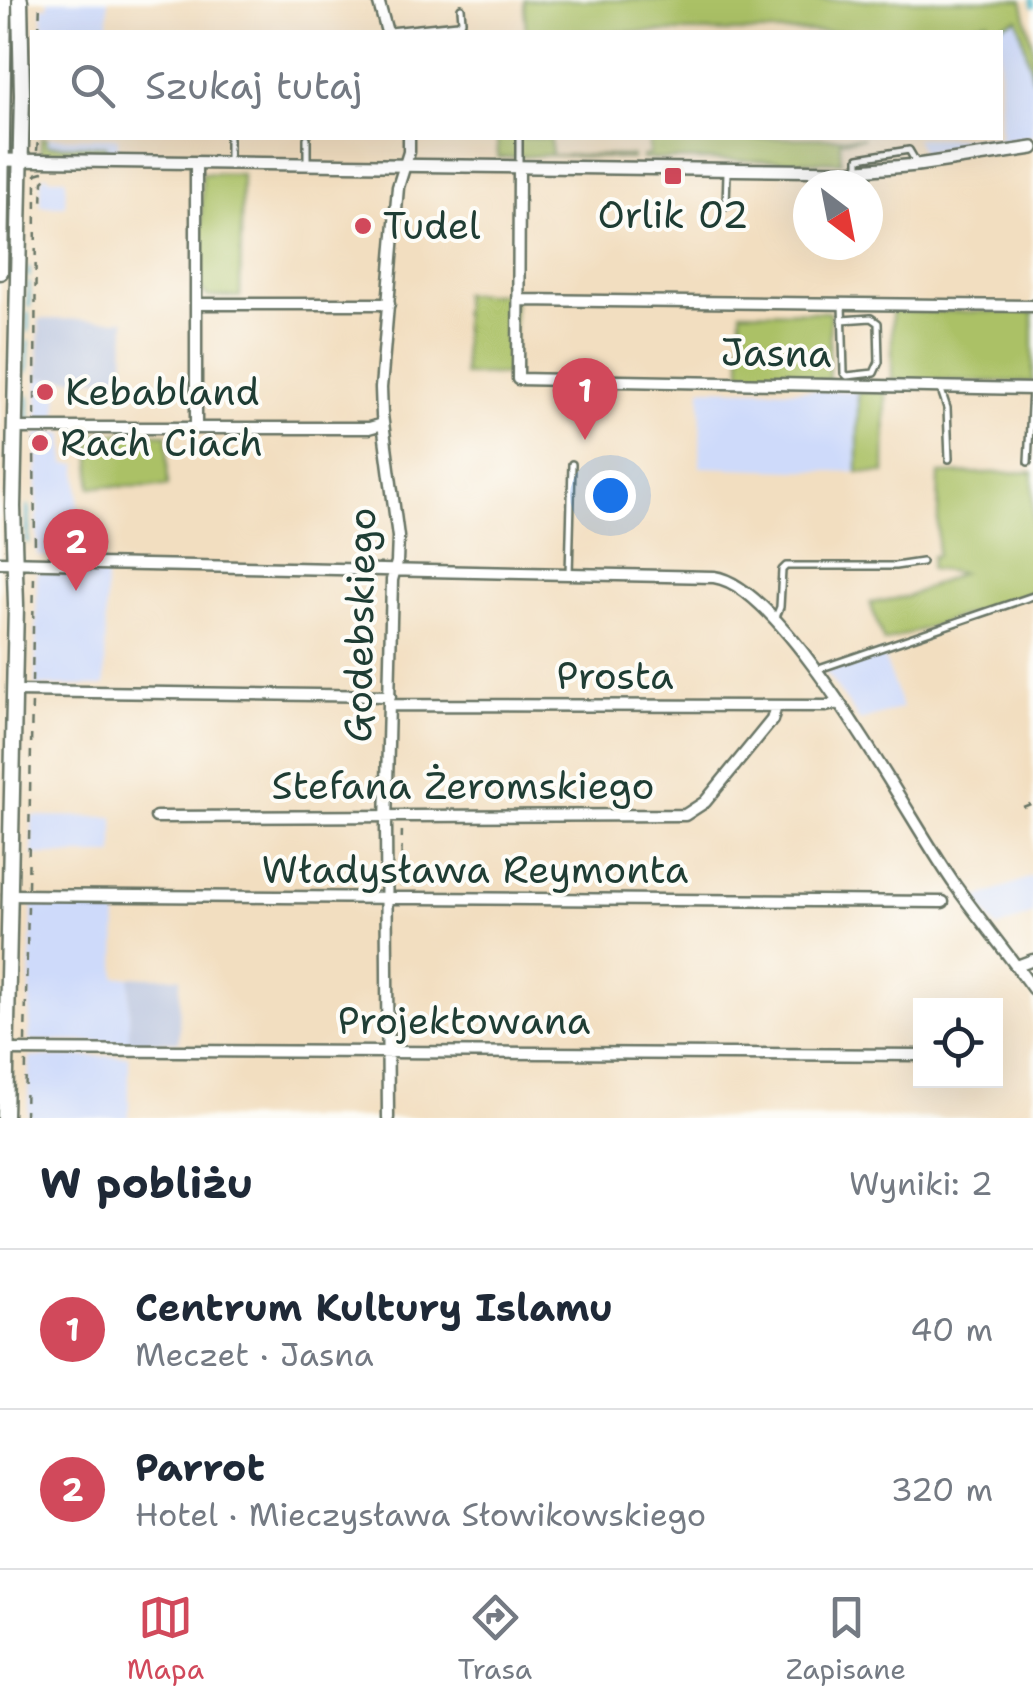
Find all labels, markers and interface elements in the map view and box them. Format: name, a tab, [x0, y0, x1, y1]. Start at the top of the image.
search box	[30, 30, 1003, 140]
icon: search	[65, 58, 120, 113]
text: Szukaj tutaj	[145, 60, 362, 111]
marker: Orlik 02	[662, 165, 684, 187]
north arrow	[793, 170, 883, 260]
place label: Orlik 02	[597, 189, 749, 240]
place label: Tudel	[383, 200, 481, 251]
marker: Tudel	[352, 215, 374, 237]
street label: Jasna	[720, 326, 832, 379]
pin: 1	[552, 358, 618, 440]
place label: Kebabland	[65, 366, 260, 417]
marker: Kebabland	[34, 381, 56, 403]
place label: Rach Ciach	[60, 417, 263, 468]
marker: Rach Ciach	[29, 432, 51, 454]
your location	[585, 470, 636, 521]
street label: Godebskiego	[332, 507, 387, 743]
pin: 2	[44, 508, 108, 591]
street label: Prosta	[556, 650, 674, 701]
street label: Stefana Żeromskiego	[271, 760, 655, 811]
street label: Władysława Reymonta	[262, 844, 689, 895]
street label: Projektowana	[338, 995, 591, 1046]
map controls	[913, 998, 1003, 1088]
button: locate	[913, 998, 1003, 1088]
text: W pobliżu	[40, 1155, 253, 1211]
text: Wyniki: 2	[849, 1162, 993, 1205]
text: Centrum Kultury Islamu	[135, 1282, 613, 1333]
text: 1	[65, 1308, 80, 1351]
text: 40 m	[910, 1308, 993, 1351]
text: Meczet · Jasna	[135, 1333, 374, 1376]
text: Parrot	[135, 1442, 265, 1493]
text: 2	[61, 1468, 84, 1511]
text: 320 m	[890, 1468, 993, 1511]
text: Hotel · Mieczysława Słowikowskiego	[135, 1493, 706, 1536]
tab: Mapa	[127, 1590, 204, 1688]
tab: Trasa	[458, 1590, 532, 1688]
tab: Zapisane	[786, 1590, 906, 1688]

